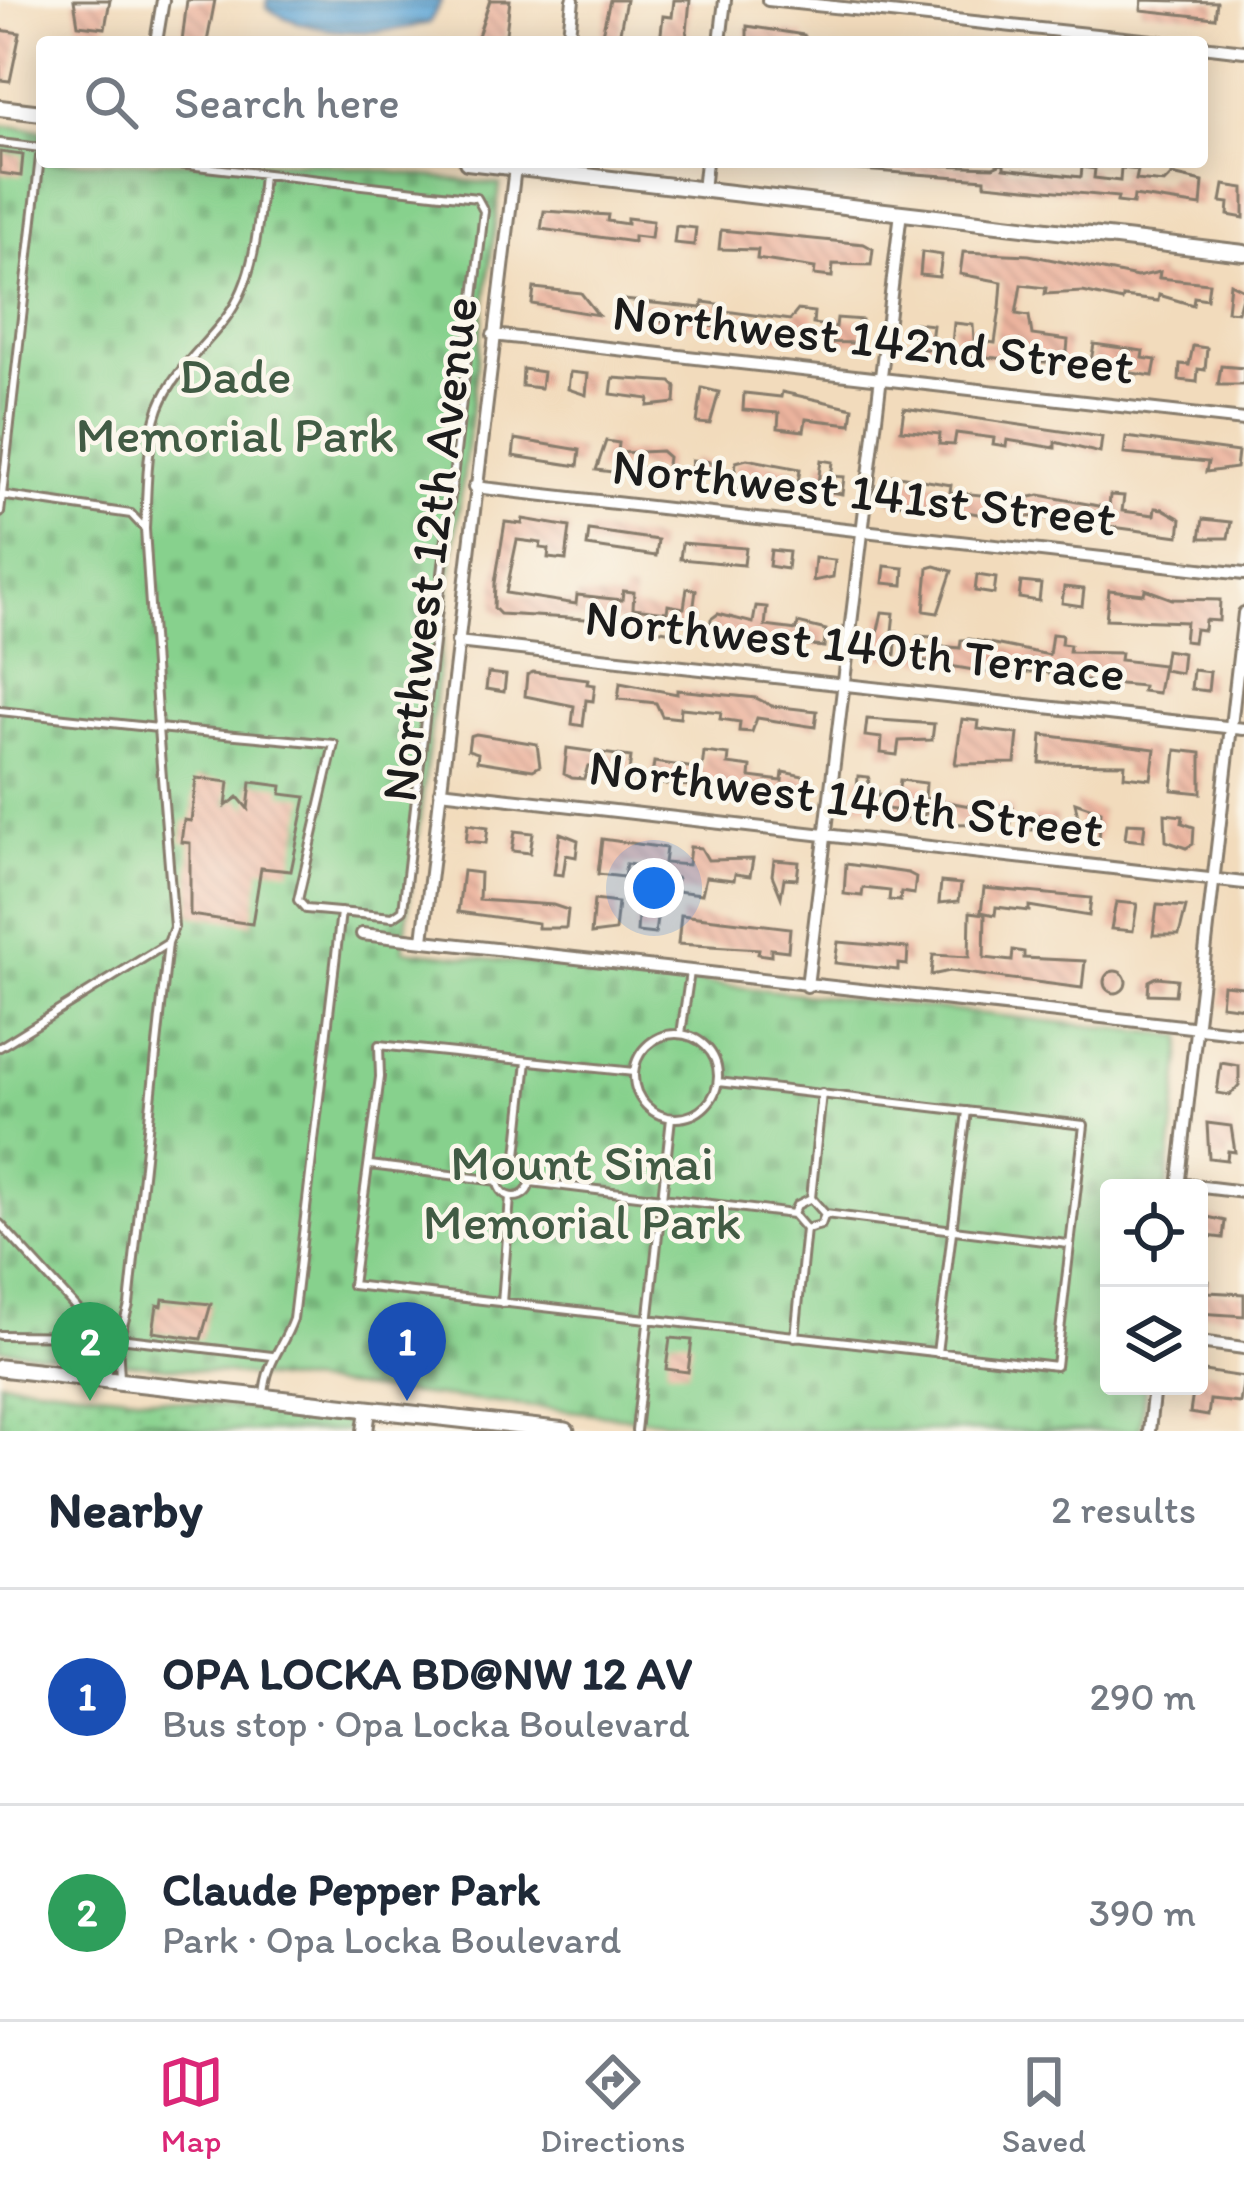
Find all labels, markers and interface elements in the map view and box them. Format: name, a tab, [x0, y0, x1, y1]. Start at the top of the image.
search box	[36, 36, 1208, 168]
icon: search	[78, 69, 144, 135]
text: Search here	[174, 75, 400, 129]
street label: Northwest 142nd Street	[609, 281, 1137, 397]
street label: Northwest 12th Avenue	[368, 293, 490, 805]
park label: Dade Memorial Park	[76, 345, 394, 465]
street label: Northwest 141st Street	[609, 435, 1119, 549]
street label: Northwest 140th Terrace	[582, 586, 1128, 704]
street label: Northwest 140th Street	[585, 736, 1107, 860]
your location	[624, 858, 684, 918]
park label: Mount Sinai Memorial Park	[423, 1132, 741, 1252]
map controls	[1100, 1179, 1208, 1395]
button: locate	[1100, 1179, 1208, 1287]
button: layers	[1100, 1287, 1208, 1395]
pin: 2	[51, 1302, 129, 1401]
pin: 1	[368, 1302, 446, 1401]
text: Nearby	[48, 1479, 203, 1540]
text: 2 results	[1051, 1486, 1196, 1533]
text: OPA LOCKA BD@NW 12 AV	[162, 1646, 692, 1700]
text: 1	[78, 1673, 96, 1720]
text: 290 m	[1089, 1673, 1196, 1720]
text: Bus stop · Opa Locka Boulevard	[162, 1700, 690, 1747]
text: Claude Pepper Park	[162, 1862, 540, 1916]
text: 2	[77, 1889, 97, 1936]
text: 390 m	[1089, 1889, 1196, 1936]
text: Park · Opa Locka Boulevard	[162, 1916, 621, 1963]
tab: Map	[158, 2049, 224, 2160]
tab: Directions	[540, 2049, 685, 2160]
tab: Saved	[1002, 2049, 1086, 2160]

